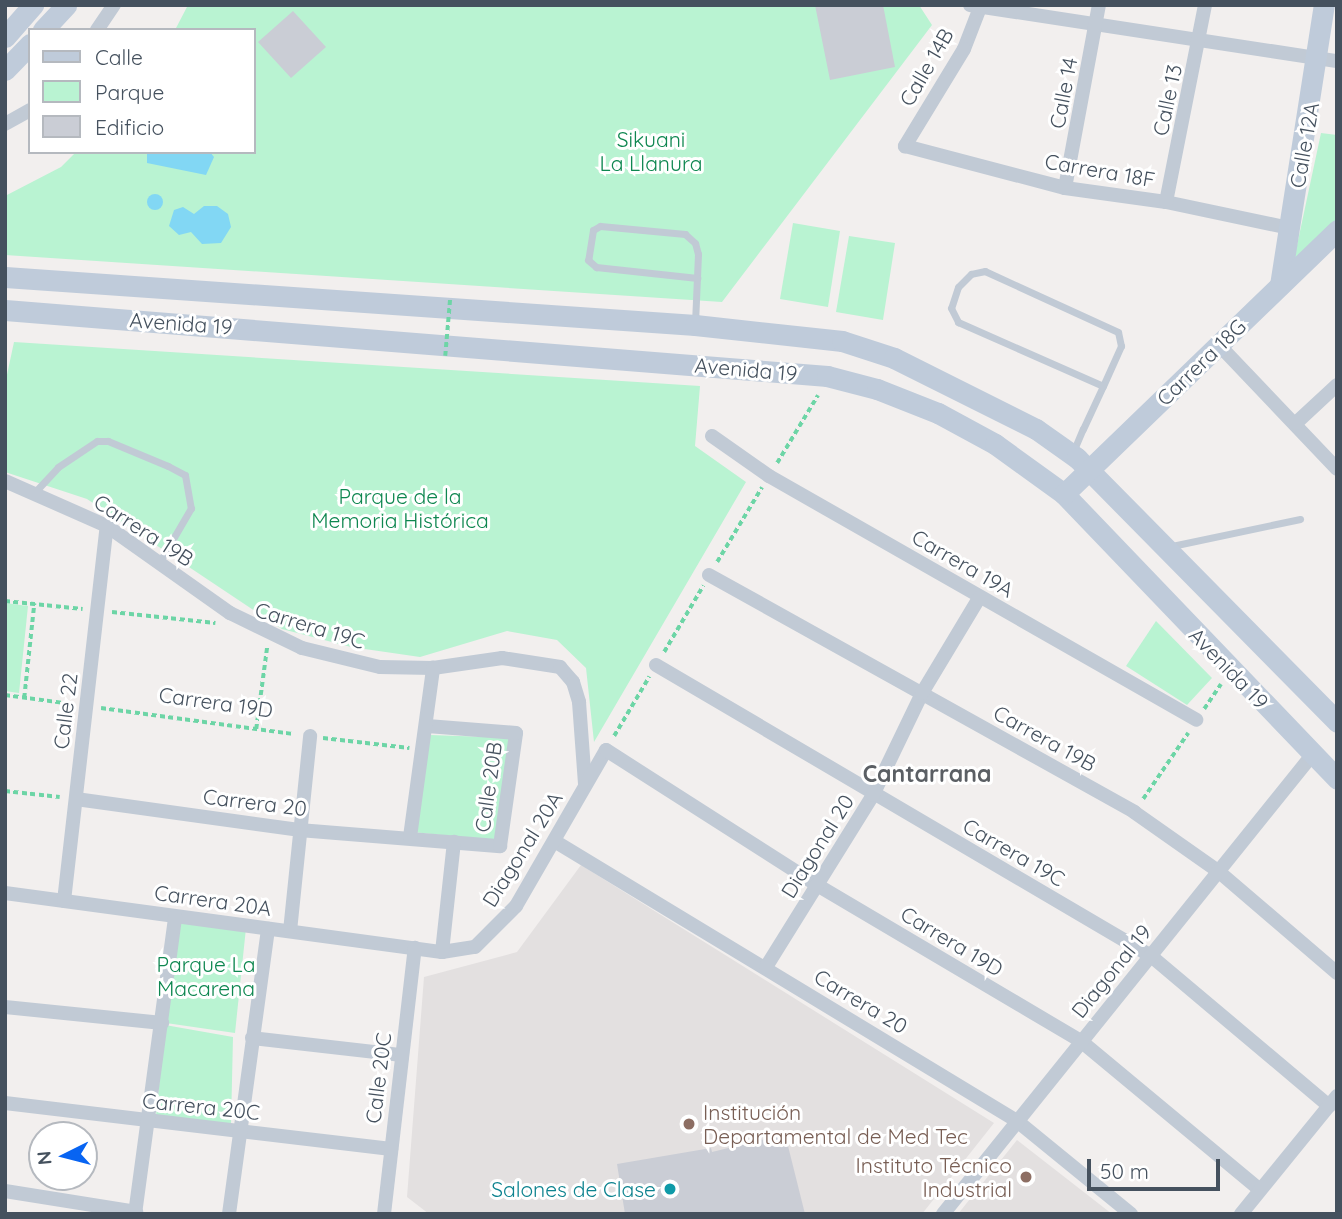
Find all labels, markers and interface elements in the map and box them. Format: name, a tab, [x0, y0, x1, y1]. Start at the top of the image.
street label: Calle 14B	[894, 24, 958, 110]
legend	[28, 28, 256, 154]
text: Calle	[95, 44, 143, 70]
street label: Calle 14	[1044, 55, 1082, 131]
street label: Calle 13	[1147, 62, 1187, 138]
text: Parque	[95, 79, 164, 105]
street label: Calle 12A	[1284, 100, 1324, 190]
text: Edificio	[95, 114, 164, 140]
park label: Sikuani La Llanura	[599, 126, 703, 176]
street label: Carrera 18F	[1043, 148, 1157, 192]
street label: Avenida 19	[129, 307, 233, 339]
street label: Carrera 18G	[1151, 313, 1251, 411]
street label: Avenida 19	[694, 352, 798, 386]
park label: Parque de la Memoria Histórica	[311, 483, 489, 533]
street label: Carrera 19B	[90, 489, 198, 571]
street label: Carrera 19A	[908, 524, 1018, 602]
street label: Carrera 19C	[252, 596, 368, 654]
street label: Avenida 19	[1184, 622, 1274, 714]
street label: Calle 22	[48, 671, 82, 751]
street label: Carrera 19D	[157, 682, 275, 722]
street label: Carrera 19B	[989, 699, 1101, 777]
street label: Calle 20B	[469, 740, 507, 834]
district label: Cantarrana	[863, 760, 991, 788]
street label: Carrera 20	[202, 783, 308, 821]
street label: Diagonal 20A	[477, 787, 567, 911]
street label: Diagonal 20	[775, 790, 859, 902]
street label: Carrera 19C	[959, 813, 1069, 891]
street label: Carrera 20A	[153, 879, 273, 921]
street label: Carrera 19D	[896, 901, 1008, 981]
street label: Diagonal 19	[1066, 919, 1156, 1023]
park label: Parque La Macarena	[157, 951, 255, 1001]
street label: Carrera 20	[810, 963, 912, 1039]
street label: Calle 20C	[360, 1031, 396, 1125]
street label: Carrera 20C	[141, 1087, 261, 1125]
place label: Institución Departamental de Med Tec	[703, 1099, 968, 1149]
marker: Institución Departamental de Med Tec	[681, 1116, 697, 1132]
north arrow	[28, 1121, 98, 1191]
scale bar	[1090, 1146, 1223, 1190]
text: N	[31, 1150, 57, 1166]
place label: Instituto Técnico Industrial	[856, 1152, 1012, 1202]
text: 50 m	[1100, 1158, 1149, 1184]
marker: Instituto Técnico Industrial	[1018, 1169, 1034, 1185]
place label: Salones de Clase	[491, 1176, 656, 1202]
marker: Salones de Clase	[662, 1181, 678, 1197]

